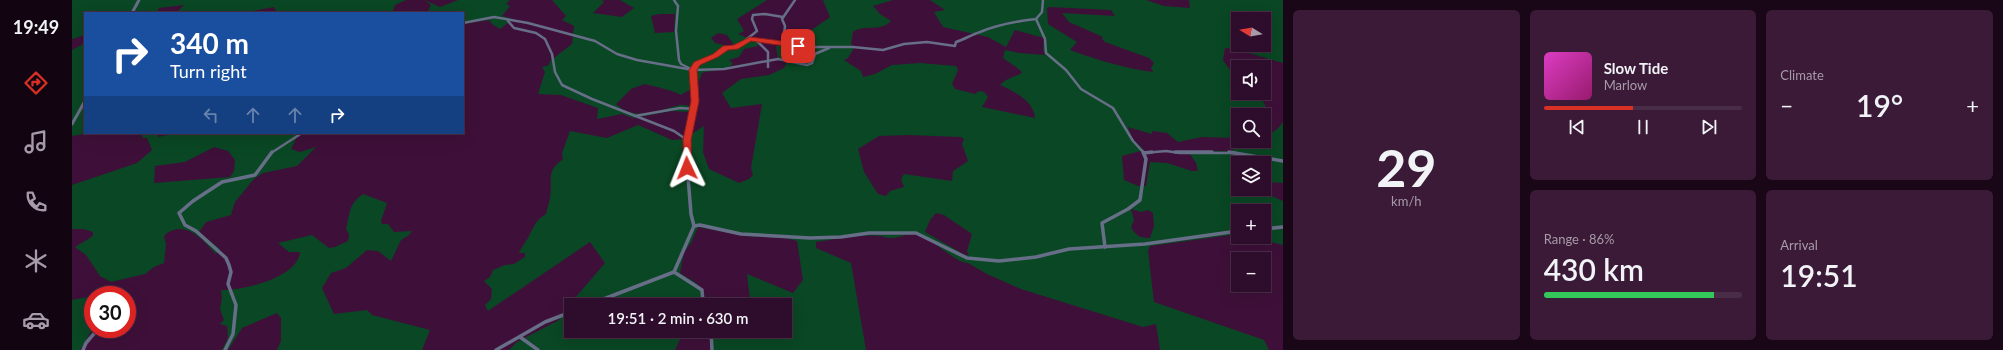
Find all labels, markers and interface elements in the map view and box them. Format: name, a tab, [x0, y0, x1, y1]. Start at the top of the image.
north arrow	[1231, 12, 1271, 52]
map controls	[1231, 12, 1271, 292]
text: 19:49	[13, 16, 59, 38]
text: 340 m	[170, 26, 249, 60]
icon: right	[104, 28, 156, 80]
pin	[781, 29, 815, 63]
icon: arrive	[787, 35, 809, 57]
text: Slow Tide	[1604, 59, 1668, 77]
text: Turn right	[170, 60, 247, 82]
button: sound	[1231, 60, 1271, 100]
text: Climate	[1780, 67, 1824, 83]
icon: directions	[22, 69, 50, 97]
text: Marlow	[1604, 77, 1647, 93]
text: 19°	[1856, 87, 1903, 123]
text: −	[1780, 92, 1793, 119]
text: +	[1966, 92, 1979, 119]
icon: left	[200, 104, 222, 126]
icon: ahead	[242, 104, 264, 126]
icon: ahead	[284, 104, 306, 126]
icon: right	[326, 104, 348, 126]
button: search	[1231, 108, 1271, 148]
icon: previous	[1566, 116, 1588, 138]
icon: pause	[1632, 116, 1654, 138]
icon: next	[1698, 116, 1720, 138]
icon: music	[22, 128, 50, 156]
text: 29	[1376, 136, 1436, 198]
position arrow	[666, 147, 708, 189]
button: layers	[1231, 156, 1271, 196]
icon: phone	[22, 188, 50, 216]
text: km/h	[1391, 193, 1422, 209]
button: +	[1231, 204, 1271, 244]
text: Range · 86%	[1544, 231, 1614, 247]
text: Arrival	[1780, 237, 1818, 253]
icon: climate	[22, 247, 50, 275]
text: 430 km	[1544, 251, 1644, 287]
button: −	[1231, 252, 1271, 292]
text: 19:51	[1780, 257, 1858, 293]
speed limit sign: 30	[84, 286, 136, 338]
icon: car	[22, 306, 50, 334]
text: 19:51 · 2 min · 630 m	[608, 309, 748, 327]

